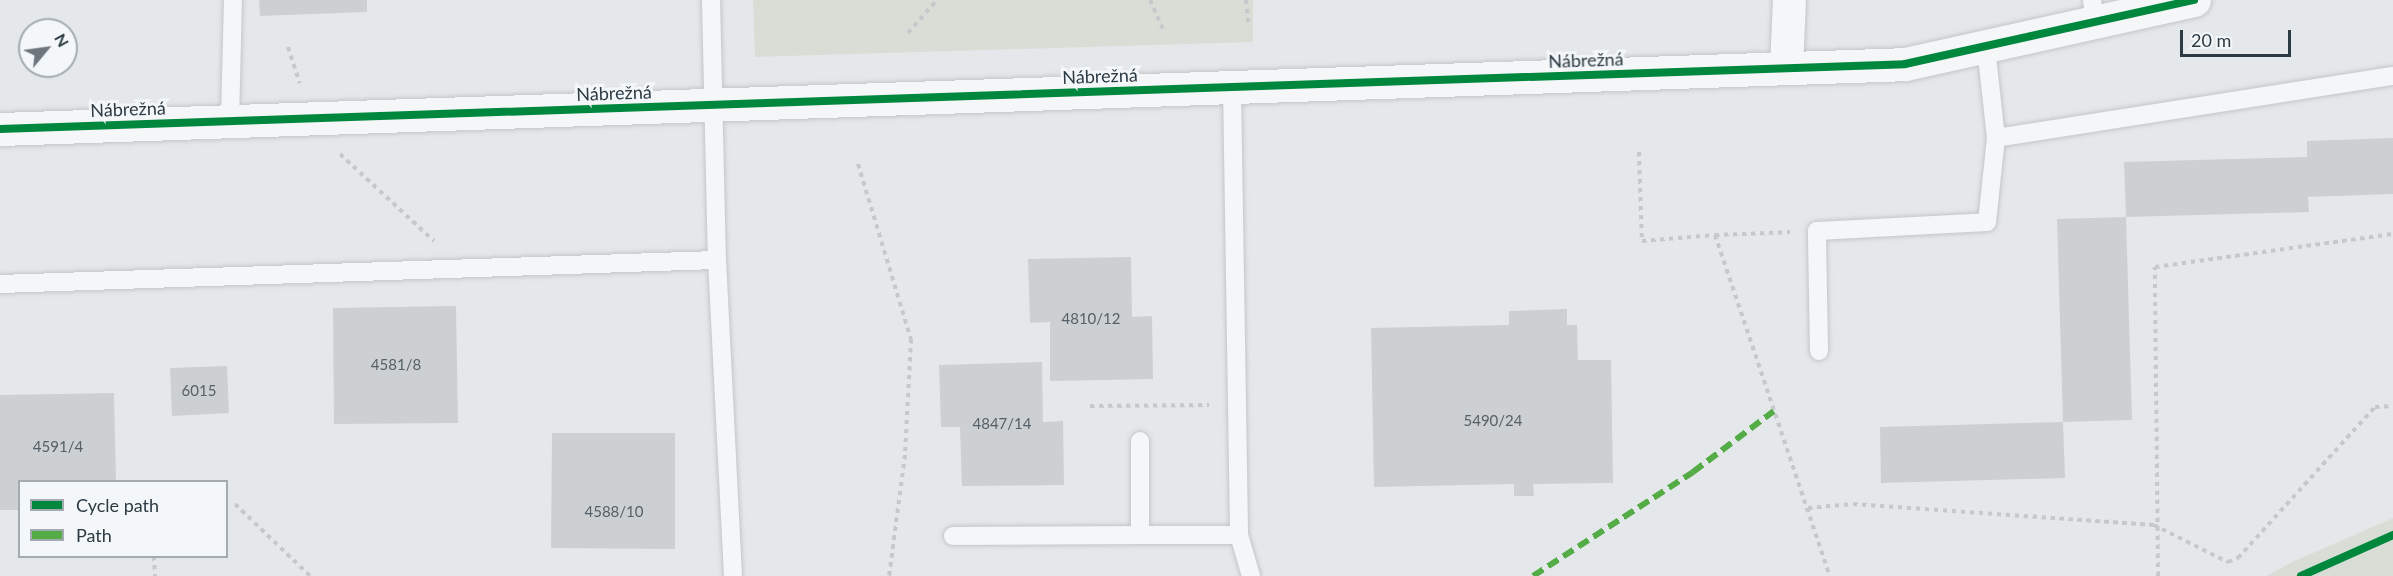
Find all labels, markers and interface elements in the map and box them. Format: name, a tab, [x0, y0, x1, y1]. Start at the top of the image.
north arrow	[18, 18, 78, 78]
scale bar	[2183, 18, 2294, 56]
text: 20 m	[2191, 29, 2231, 51]
text: N	[51, 30, 74, 50]
street label: Nábrežná	[1548, 48, 1624, 72]
street label: Nábrežná	[1062, 64, 1138, 88]
street label: Nábrežná	[576, 81, 652, 105]
street label: Nábrežná	[90, 97, 166, 121]
house number: 4810/12	[1062, 310, 1120, 328]
house number: 4581/8	[371, 356, 421, 374]
house number: 6015	[182, 382, 216, 400]
house number: 5490/24	[1464, 412, 1522, 430]
house number: 4847/14	[973, 415, 1031, 433]
house number: 4591/4	[33, 438, 83, 456]
legend	[18, 480, 228, 558]
text: Cycle path	[76, 494, 159, 516]
house number: 4588/10	[585, 503, 643, 521]
text: Path	[76, 524, 112, 546]

